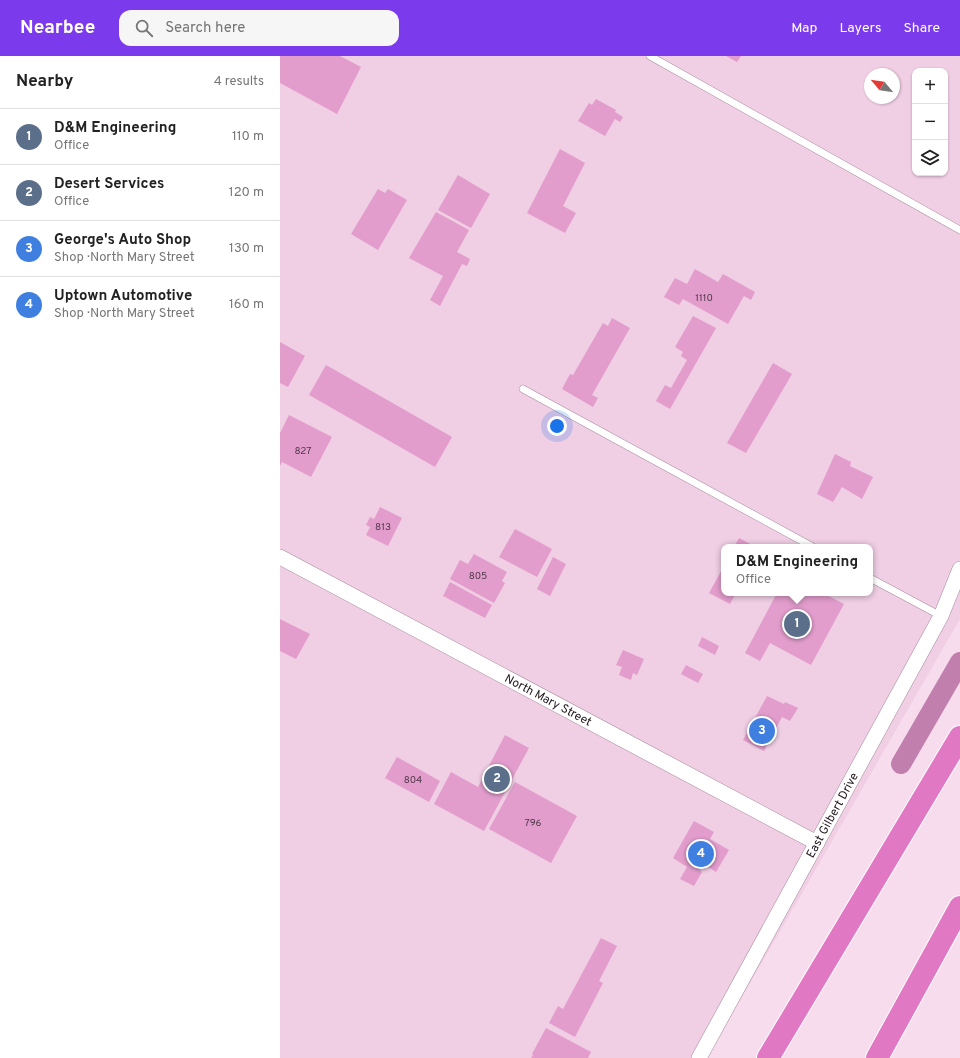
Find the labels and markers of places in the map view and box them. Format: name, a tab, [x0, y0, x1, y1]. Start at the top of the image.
pin: 1	[784, 609, 810, 639]
pin: 3	[749, 716, 775, 746]
pin: 2	[484, 764, 510, 794]
pin: 4	[688, 839, 714, 869]

